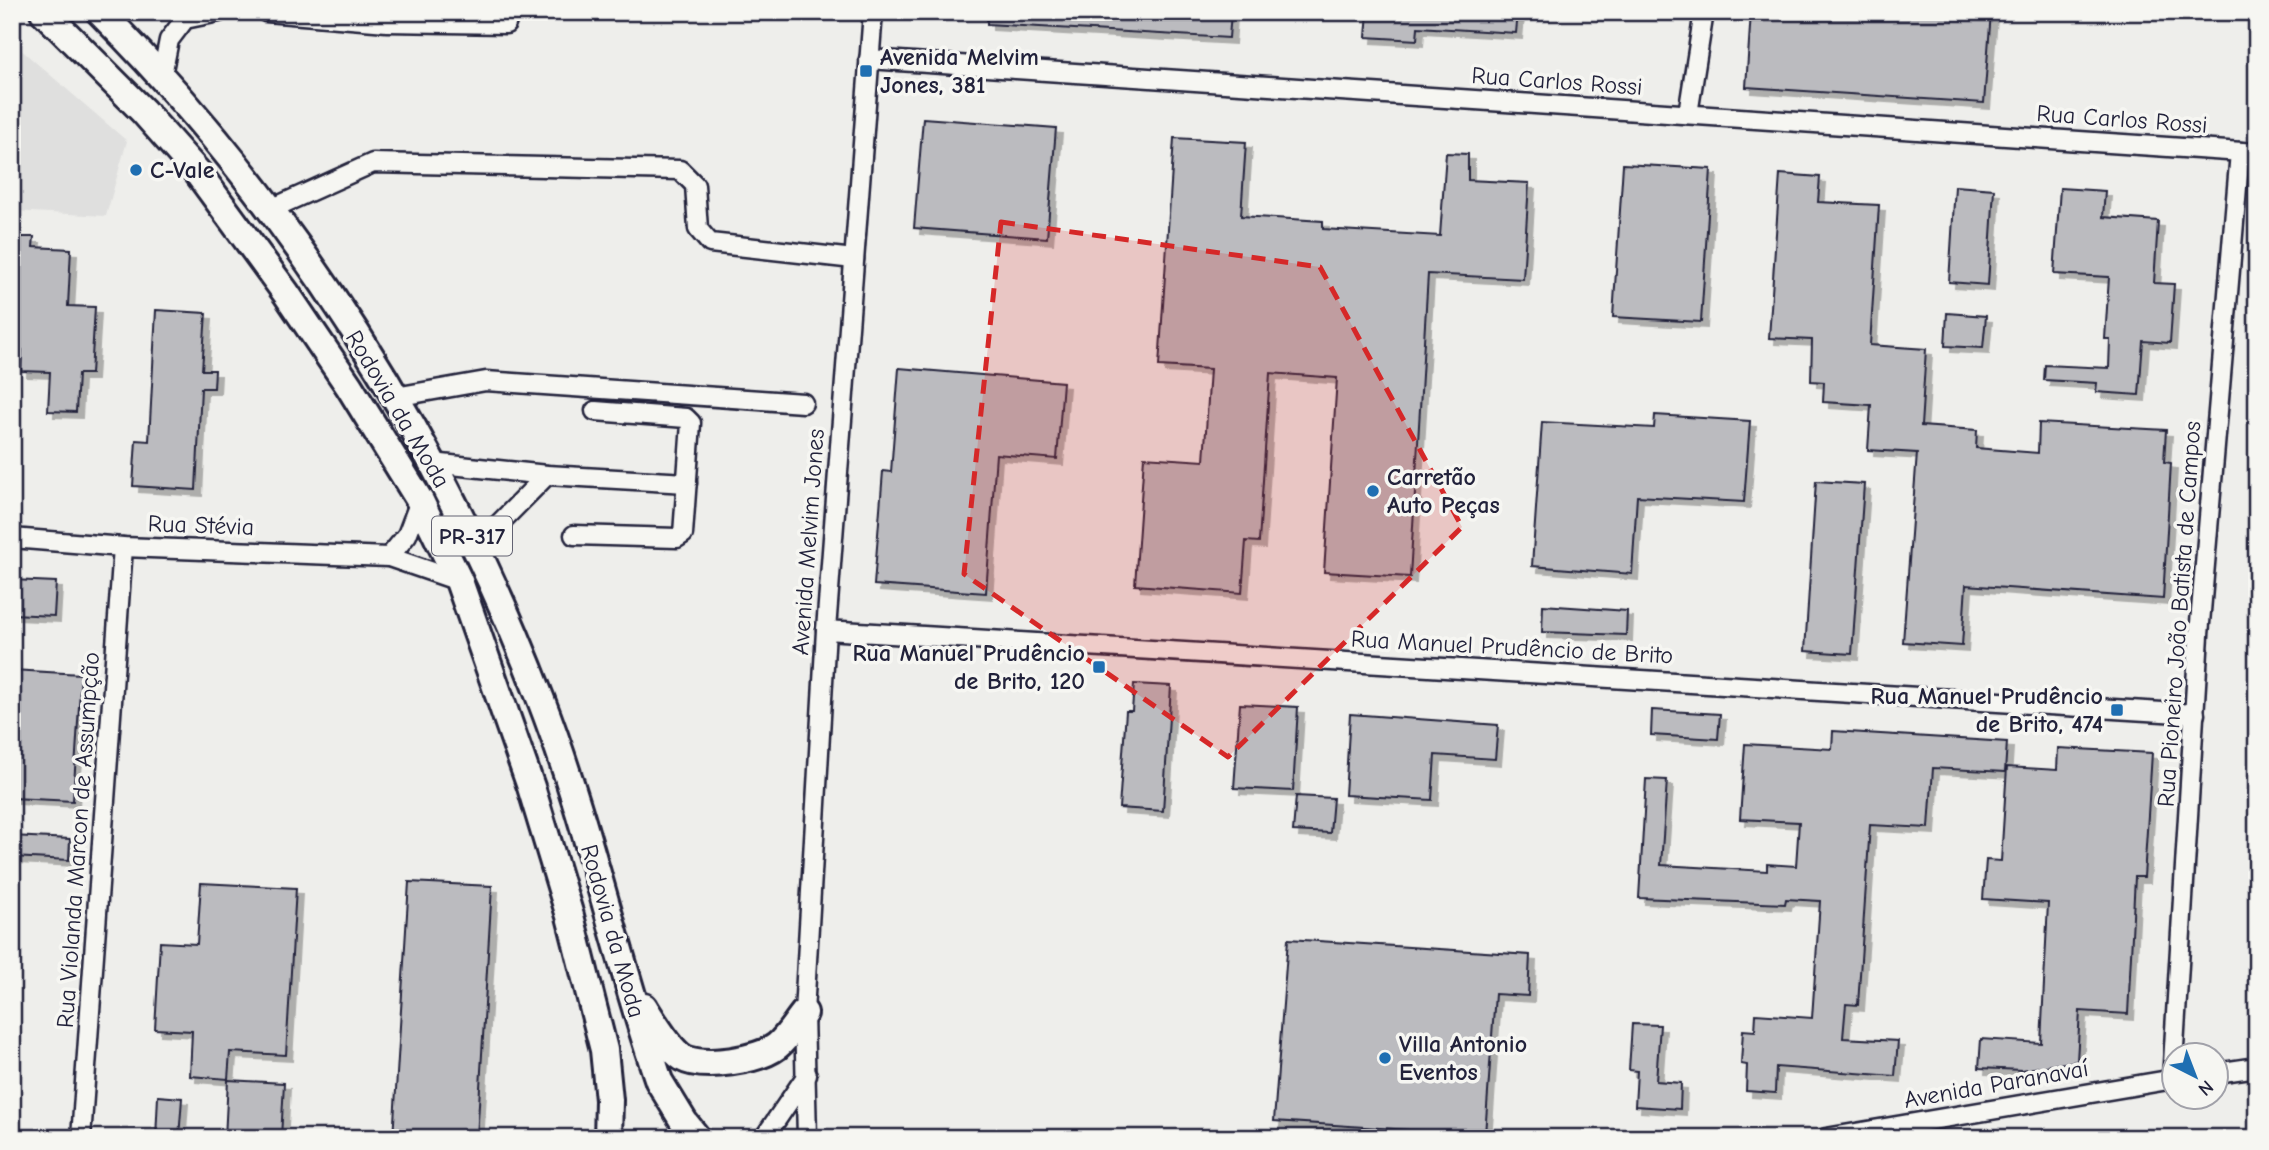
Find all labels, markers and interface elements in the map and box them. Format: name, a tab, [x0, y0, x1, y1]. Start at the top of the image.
place label: Avenida Melvim Jones, 381	[880, 43, 1039, 99]
street label: Rua Carlos Rossi	[1471, 61, 1643, 101]
marker: Avenida Melvim Jones, 381	[858, 63, 874, 79]
street label: Rua Carlos Rossi	[2036, 99, 2208, 139]
place label: C-Vale	[150, 156, 215, 184]
marker: C-Vale	[128, 162, 144, 178]
street label: Rodovia da Moda	[340, 325, 456, 493]
street label: Rua Pioneiro João Batista de Campos	[2152, 420, 2206, 808]
street label: Avenida Melvim Jones	[786, 428, 830, 656]
place label: Carretão Auto Peças	[1387, 463, 1500, 519]
marker: Carretão Auto Peças	[1365, 483, 1381, 499]
street label: Rua Stévia	[147, 509, 255, 541]
road number: PR-317	[432, 516, 512, 556]
street label: Rua Manuel Prudêncio de Brito	[1350, 625, 1674, 669]
place label: Rua Manuel Prudêncio de Brito, 120	[853, 639, 1085, 695]
street label: Rua Violanda Marcon de Assumpção	[51, 651, 105, 1029]
marker: Rua Manuel Prudêncio de Brito, 120	[1091, 659, 1107, 675]
place label: Rua Manuel Prudêncio de Brito, 474	[1871, 682, 2103, 738]
marker: Rua Manuel Prudêncio de Brito, 474	[2109, 702, 2125, 718]
street label: Rodovia da Moda	[575, 841, 651, 1021]
place label: Villa Antonio Eventos	[1399, 1030, 1527, 1086]
north arrow	[2160, 1042, 2230, 1112]
marker: Villa Antonio Eventos	[1377, 1050, 1393, 1066]
street label: Avenida Paranavaí	[1902, 1054, 2091, 1114]
text: N	[2194, 1076, 2218, 1100]

